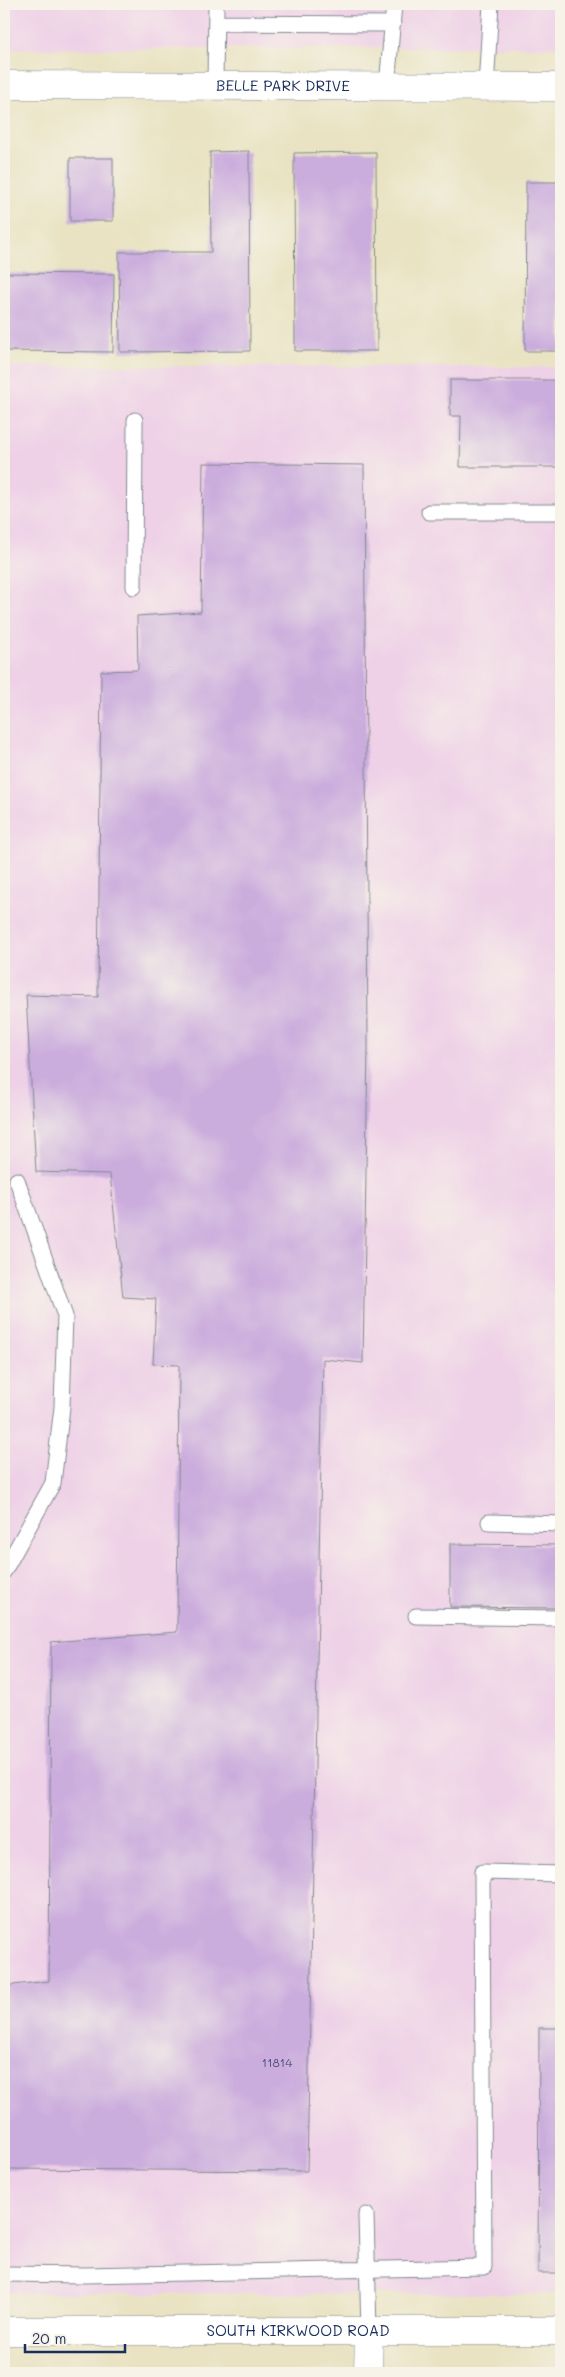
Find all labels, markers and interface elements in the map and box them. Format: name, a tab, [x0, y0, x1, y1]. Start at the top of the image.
street label: BELLE PARK DRIVE	[216, 75, 350, 95]
house number: 11814	[262, 2054, 292, 2070]
street label: SOUTH KIRKWOOD ROAD	[207, 2320, 389, 2340]
scale bar	[25, 2322, 125, 2354]
text: 20 m	[32, 2328, 66, 2348]

